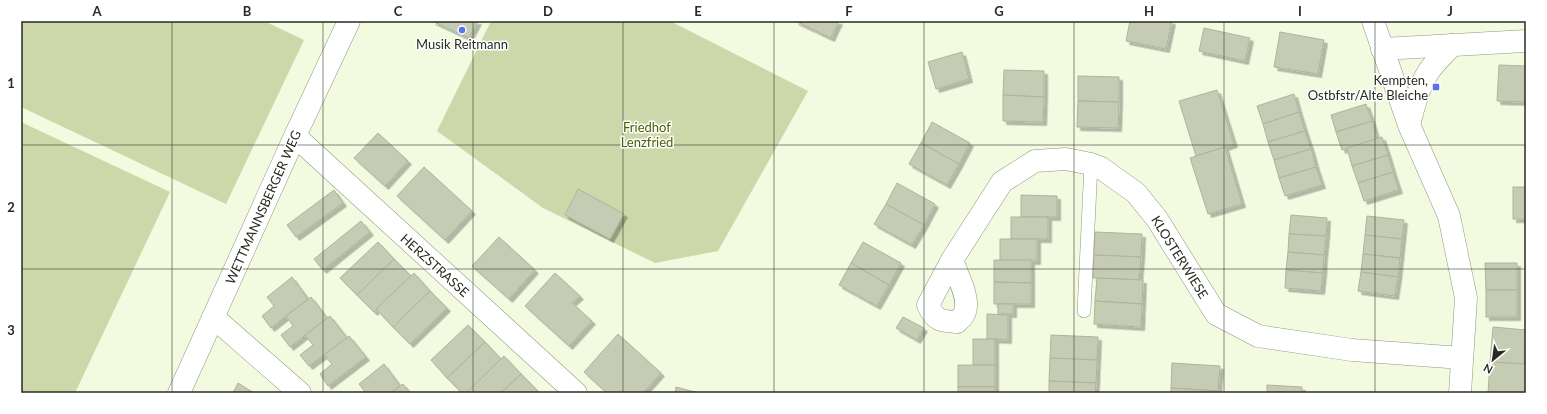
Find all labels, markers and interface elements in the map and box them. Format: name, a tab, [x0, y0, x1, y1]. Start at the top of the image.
text: A	[91, 3, 102, 19]
text: B	[243, 3, 252, 19]
text: C	[394, 3, 403, 19]
text: D	[543, 3, 553, 19]
text: E	[694, 3, 702, 19]
text: F	[845, 3, 853, 19]
text: G	[994, 3, 1004, 19]
text: H	[1144, 3, 1154, 19]
text: I	[1298, 3, 1302, 19]
text: J	[1447, 3, 1453, 19]
marker: Musik Reitmann	[457, 25, 467, 35]
place label: Musik Reitmann	[416, 36, 508, 52]
place label: Kempten, Ostbfstr/Alte Bleiche	[1308, 72, 1428, 103]
text: 1	[7, 75, 15, 91]
marker: Kempten, Ostbfstr/Alte Bleiche	[1431, 82, 1441, 92]
park label: Friedhof Lenzfried	[621, 119, 673, 150]
street label: WETTMANNSBERGER WEG	[222, 128, 304, 286]
text: 2	[7, 199, 15, 215]
street label: KLOSTERWIESE	[1148, 213, 1212, 301]
street label: HERZSTRASSE	[397, 230, 473, 300]
text: 3	[7, 322, 15, 338]
north arrow	[1473, 340, 1513, 380]
text: N	[1481, 361, 1495, 377]

